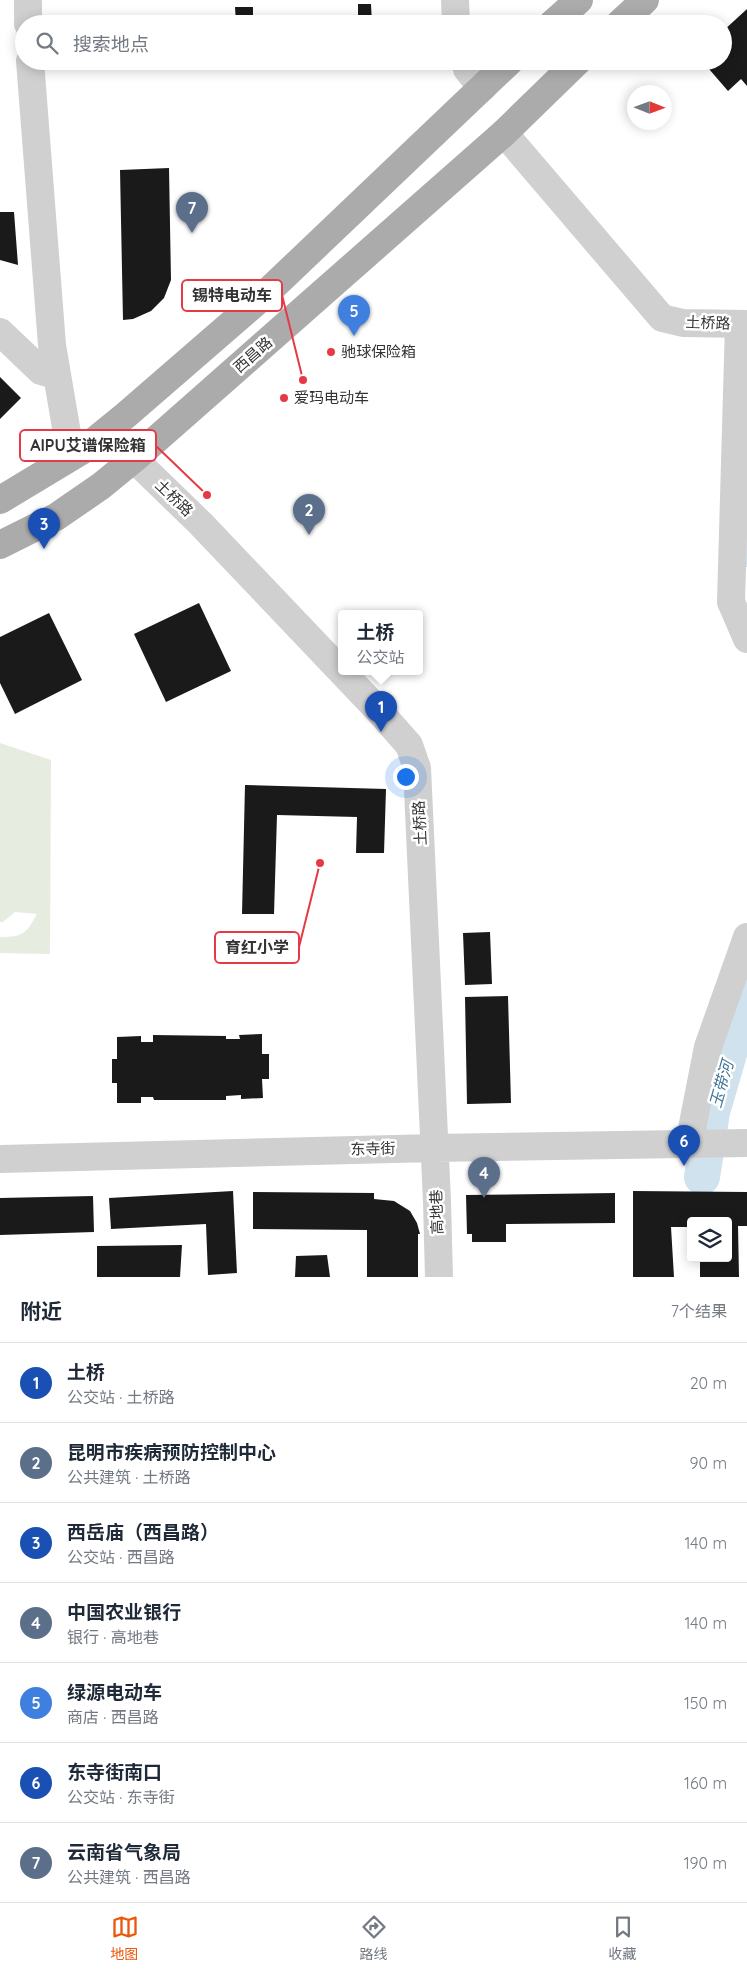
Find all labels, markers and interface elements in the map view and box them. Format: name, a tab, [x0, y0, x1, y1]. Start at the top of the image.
search box	[15, 15, 732, 70]
icon: search	[33, 29, 61, 57]
text: 搜索地点	[73, 32, 149, 56]
north arrow	[627, 85, 672, 130]
pin: 7	[176, 192, 208, 233]
callout: 锡特电动车	[182, 280, 282, 311]
text: 锡特电动车	[192, 285, 272, 305]
pin: 5	[338, 295, 370, 336]
street label: 土桥路	[685, 312, 731, 333]
street label: 西昌路	[229, 333, 276, 377]
place label: 驰球保险箱	[341, 342, 416, 361]
marker: 驰球保险箱	[325, 346, 337, 358]
place label: 爱玛电动车	[294, 388, 369, 407]
marker: 爱玛电动车	[278, 392, 290, 404]
callout: AIPU艾谱保险箱	[20, 430, 156, 461]
text: AIPU艾谱保险箱	[30, 435, 146, 455]
street label: 土桥路	[152, 475, 197, 520]
pin: 2	[293, 494, 325, 535]
pin: 3	[28, 508, 60, 549]
popup	[338, 610, 423, 675]
text: 土桥	[356, 620, 395, 644]
text: 公交站	[356, 647, 405, 667]
pin: 1	[365, 691, 397, 732]
your location	[393, 764, 419, 790]
street label: 土桥路	[409, 800, 430, 846]
callout: 育红小学	[215, 932, 299, 963]
text: 育红小学	[225, 937, 289, 957]
water label: 玉带河	[705, 1055, 738, 1110]
pin: 6	[668, 1125, 700, 1166]
street label: 东寺街	[350, 1139, 396, 1158]
pin: 4	[468, 1157, 500, 1198]
street label: 高地巷	[426, 1189, 447, 1235]
map controls	[687, 1217, 732, 1262]
button: layers	[687, 1217, 732, 1262]
text: 附近	[20, 1298, 62, 1324]
text: 7个结果	[671, 1301, 727, 1321]
text: 土桥	[67, 1360, 105, 1384]
text: 1	[33, 1373, 39, 1393]
text: 20 m	[690, 1373, 727, 1393]
text: 公交站 · 土桥路	[67, 1387, 175, 1407]
text: 昆明市疾病预防控制中心	[67, 1440, 276, 1464]
text: 2	[31, 1453, 41, 1473]
text: 90 m	[690, 1453, 727, 1473]
text: 公共建筑 · 土桥路	[67, 1467, 191, 1487]
text: 西岳庙（西昌路）	[67, 1520, 219, 1544]
text: 3	[32, 1533, 40, 1553]
text: 140 m	[684, 1533, 727, 1553]
text: 公交站 · 西昌路	[67, 1547, 175, 1567]
text: 中国农业银行	[67, 1600, 181, 1624]
text: 4	[31, 1613, 41, 1633]
text: 140 m	[684, 1613, 727, 1633]
text: 银行 · 高地巷	[67, 1627, 159, 1647]
text: 绿源电动车	[67, 1680, 162, 1704]
text: 5	[31, 1693, 41, 1713]
text: 150 m	[684, 1693, 727, 1713]
text: 商店 · 西昌路	[67, 1707, 159, 1727]
text: 东寺街南口	[67, 1760, 162, 1784]
text: 6	[32, 1773, 40, 1793]
text: 160 m	[684, 1773, 727, 1793]
text: 公交站 · 东寺街	[67, 1787, 175, 1807]
text: 云南省气象局	[67, 1840, 181, 1864]
text: 7	[32, 1853, 40, 1873]
text: 190 m	[684, 1853, 727, 1873]
text: 公共建筑 · 西昌路	[67, 1867, 191, 1887]
tab: 地图	[111, 1913, 139, 1963]
tab: 路线	[360, 1913, 388, 1963]
tab: 收藏	[609, 1913, 637, 1963]

